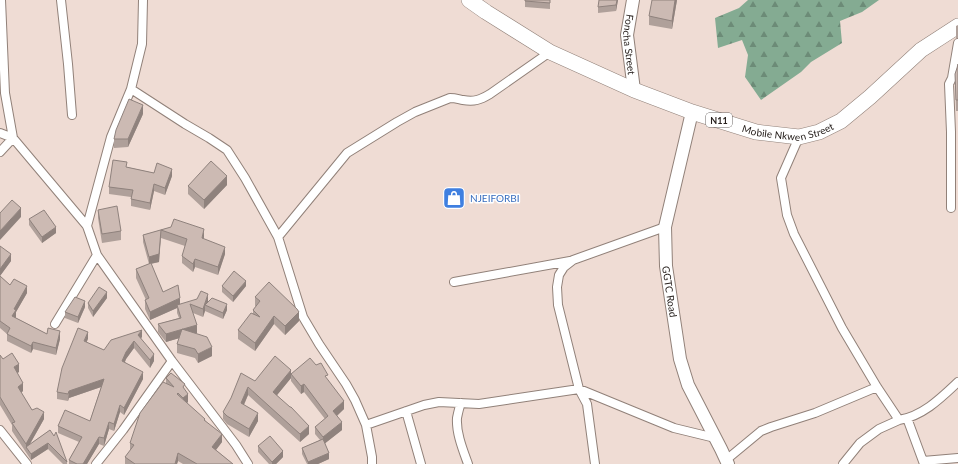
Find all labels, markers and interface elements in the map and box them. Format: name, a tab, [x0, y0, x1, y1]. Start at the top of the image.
street label: Foncha Street	[621, 13, 638, 76]
road number: N11	[706, 113, 732, 127]
street label: Mobile Nkwen Street	[741, 120, 836, 143]
shop icon: NJEIFORBI	[441, 185, 467, 211]
place label: NJEIFORBI	[470, 192, 520, 204]
street label: GGTC Road	[660, 265, 680, 318]

